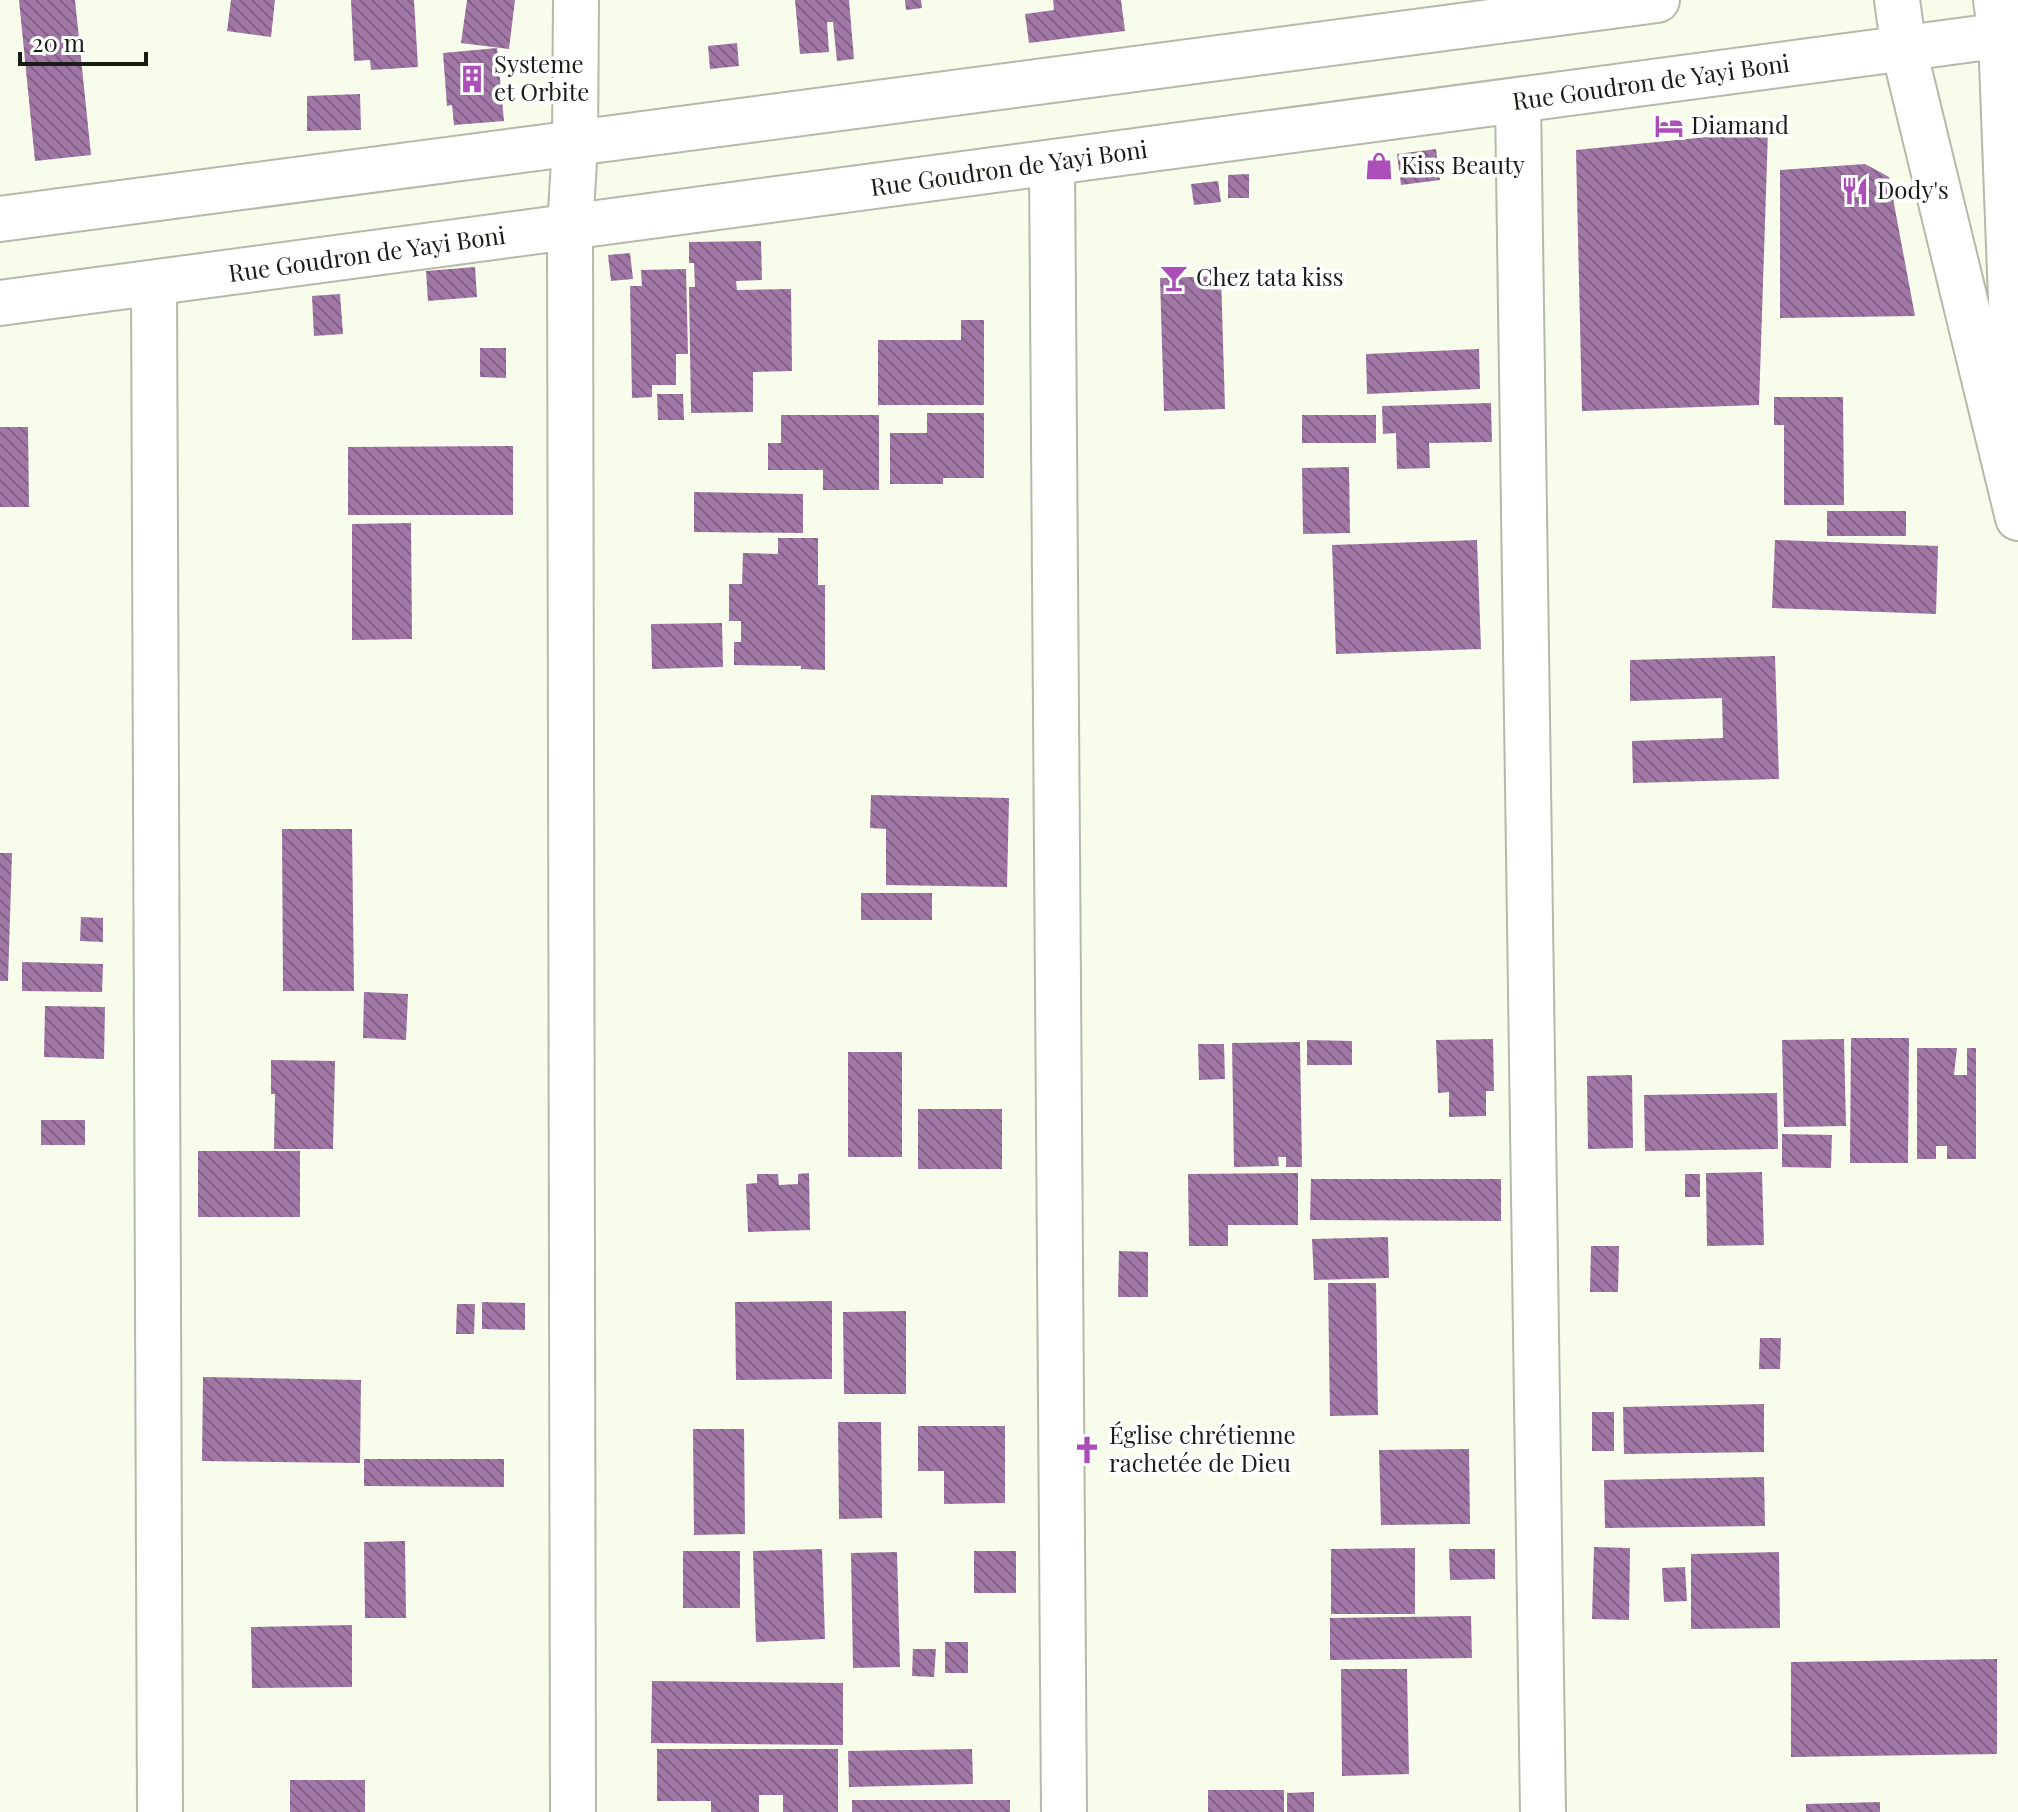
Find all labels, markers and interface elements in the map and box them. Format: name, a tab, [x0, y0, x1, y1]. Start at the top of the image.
scale bar	[20, 16, 146, 66]
text: 20 m	[32, 26, 85, 58]
street label: Rue Goudron de Yayi Boni	[1510, 46, 1791, 116]
place label: Systeme et Orbite	[494, 47, 589, 107]
building icon: Systeme et Orbite	[457, 64, 487, 94]
place label: Diamand	[1691, 108, 1789, 140]
hotel icon: Diamand	[1654, 111, 1684, 141]
street label: Rue Goudron de Yayi Boni	[868, 132, 1149, 202]
place label: Kiss Beauty	[1401, 148, 1525, 180]
shop icon: Kiss Beauty	[1364, 151, 1394, 181]
place label: Dody's	[1877, 173, 1949, 205]
restaurant icon: Dody's	[1840, 176, 1870, 206]
street label: Rue Goudron de Yayi Boni	[226, 218, 507, 288]
place label: Chez tata kiss	[1196, 260, 1343, 292]
bar icon: Chez tata kiss	[1159, 263, 1189, 293]
place label: Église chrétienne rachetée de Dieu	[1109, 1418, 1296, 1478]
church icon: Église chrétienne rachetée de Dieu	[1072, 1435, 1102, 1465]

